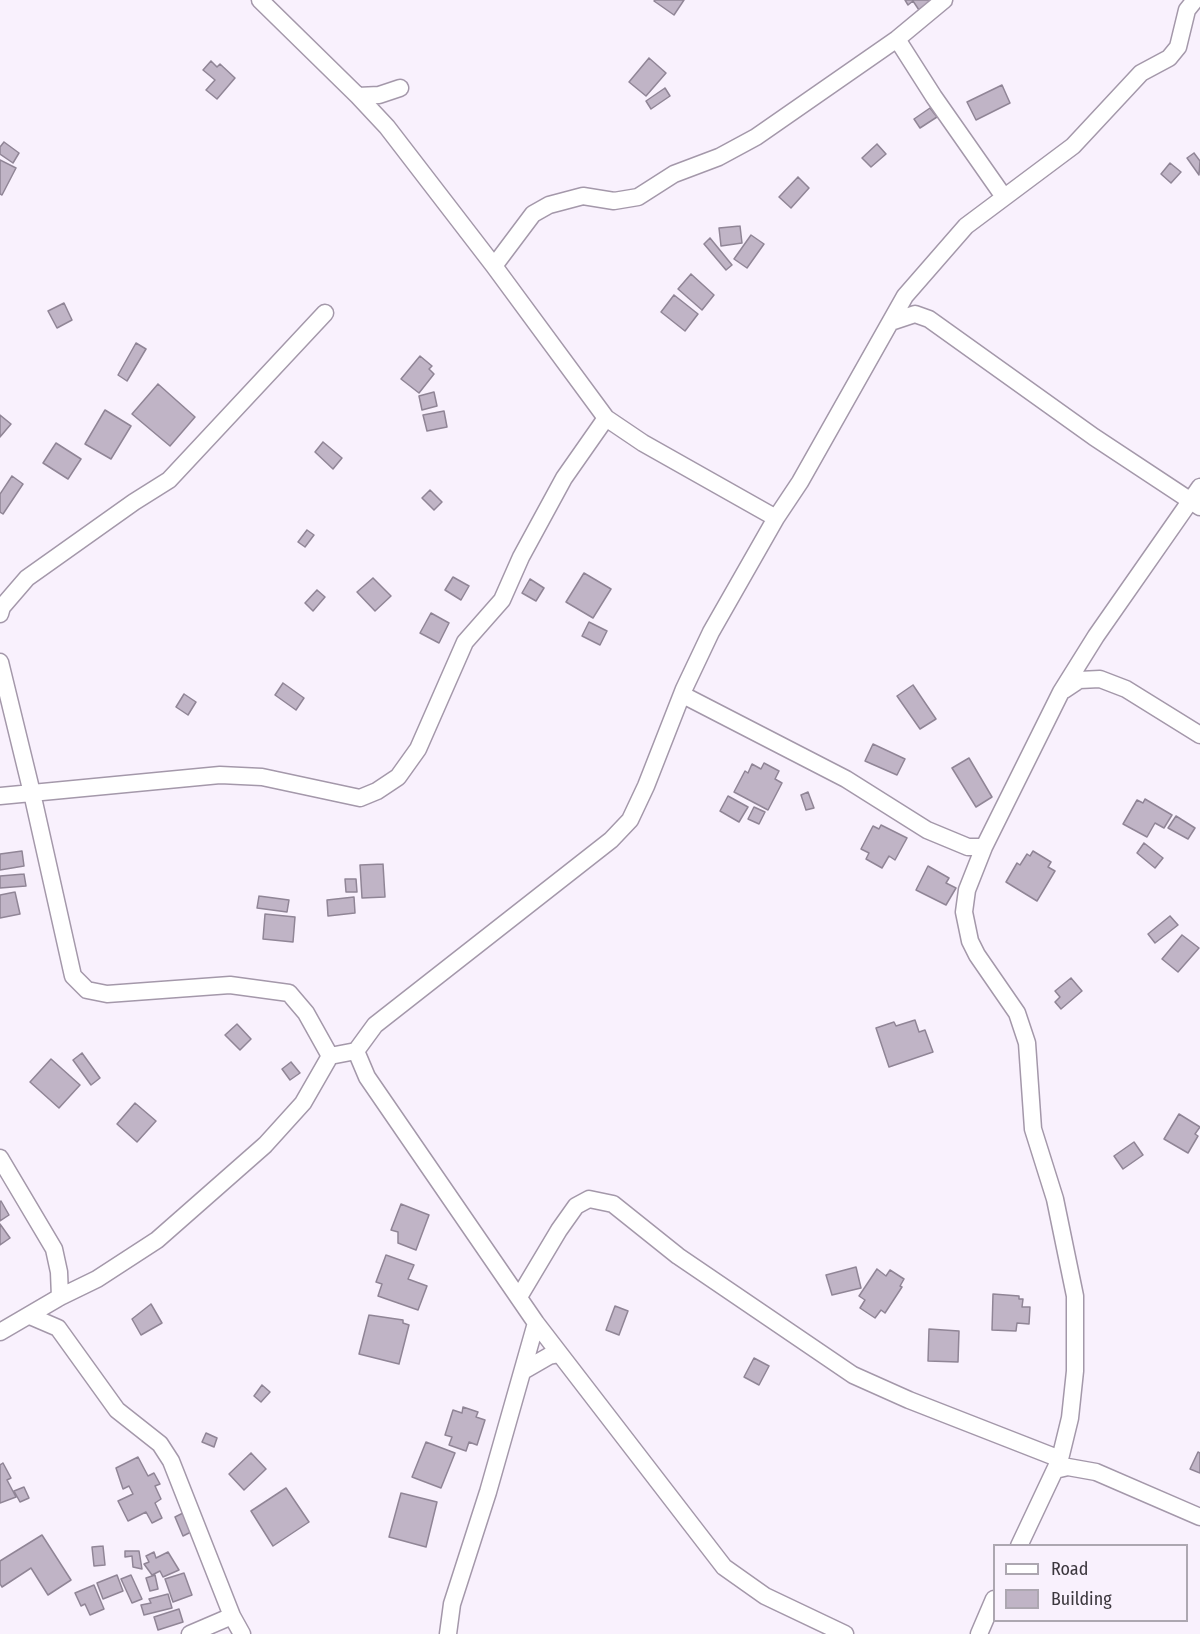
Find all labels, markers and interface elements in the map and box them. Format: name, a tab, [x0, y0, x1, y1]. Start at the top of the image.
legend	[993, 1544, 1188, 1622]
text: Road	[1051, 1558, 1088, 1580]
text: Building	[1051, 1588, 1112, 1610]

